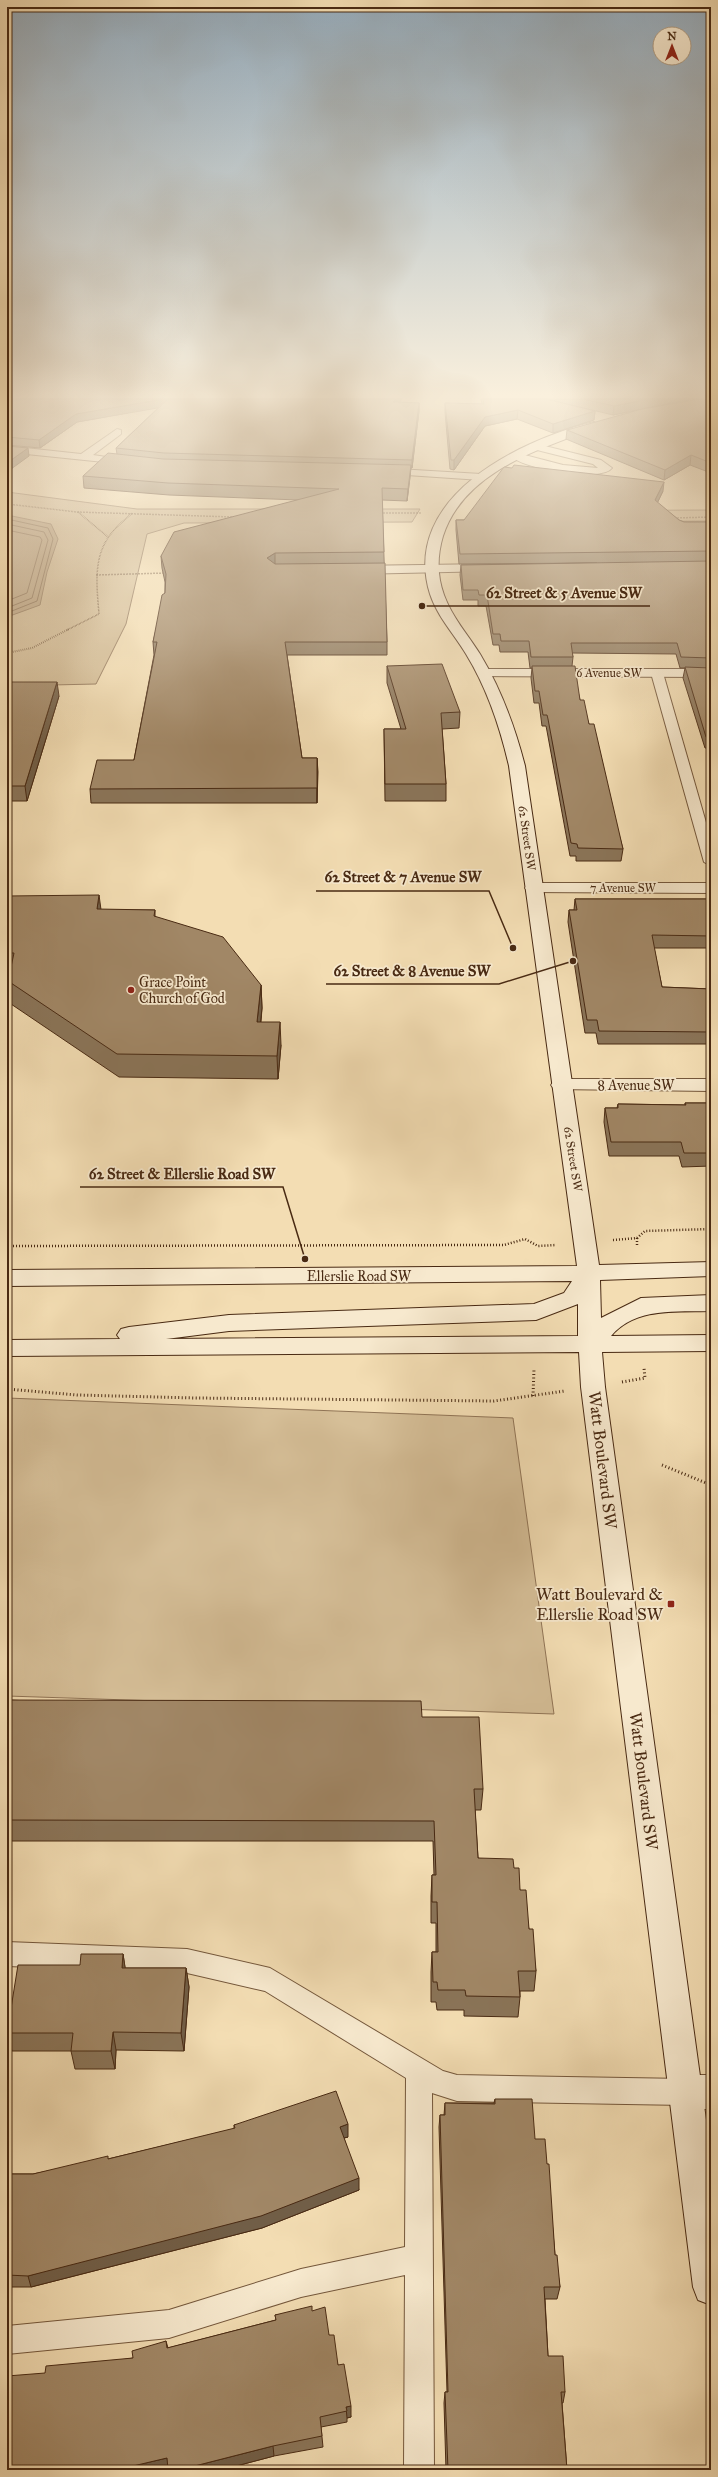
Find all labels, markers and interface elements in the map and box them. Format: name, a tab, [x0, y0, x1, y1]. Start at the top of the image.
north arrow	[652, 26, 692, 66]
text: N	[667, 30, 677, 43]
callout: 62 Street & 5 Avenue SW	[477, 579, 650, 606]
text: 62 Street & 5 Avenue SW	[486, 584, 643, 602]
street label: 6 Avenue SW	[576, 666, 642, 680]
street label: 62 Street SW	[516, 805, 539, 872]
callout: 62 Street & 7 Avenue SW	[316, 864, 489, 891]
text: 62 Street & 7 Avenue SW	[324, 868, 482, 886]
street label: 7 Avenue SW	[590, 881, 657, 895]
callout: 62 Street & 8 Avenue SW	[326, 957, 499, 984]
text: 62 Street & 8 Avenue SW	[333, 962, 491, 980]
place label: Grace Point Church of God	[139, 974, 225, 1007]
marker: Grace Point Church of God	[126, 985, 136, 995]
street label: 8 Avenue SW	[598, 1077, 675, 1094]
street label: 62 Street SW	[561, 1126, 585, 1193]
callout: 62 Street & Ellerslie Road SW	[80, 1160, 283, 1187]
text: 62 Street & Ellerslie Road SW	[89, 1165, 276, 1183]
street label: Ellerslie Road SW	[307, 1268, 412, 1285]
street label: Watt Boulevard SW	[584, 1390, 621, 1531]
place label: Watt Boulevard & Ellerslie Road SW	[536, 1584, 664, 1625]
marker: Watt Boulevard & Ellerslie Road SW	[666, 1599, 676, 1609]
street label: Watt Boulevard SW	[625, 1711, 662, 1852]

